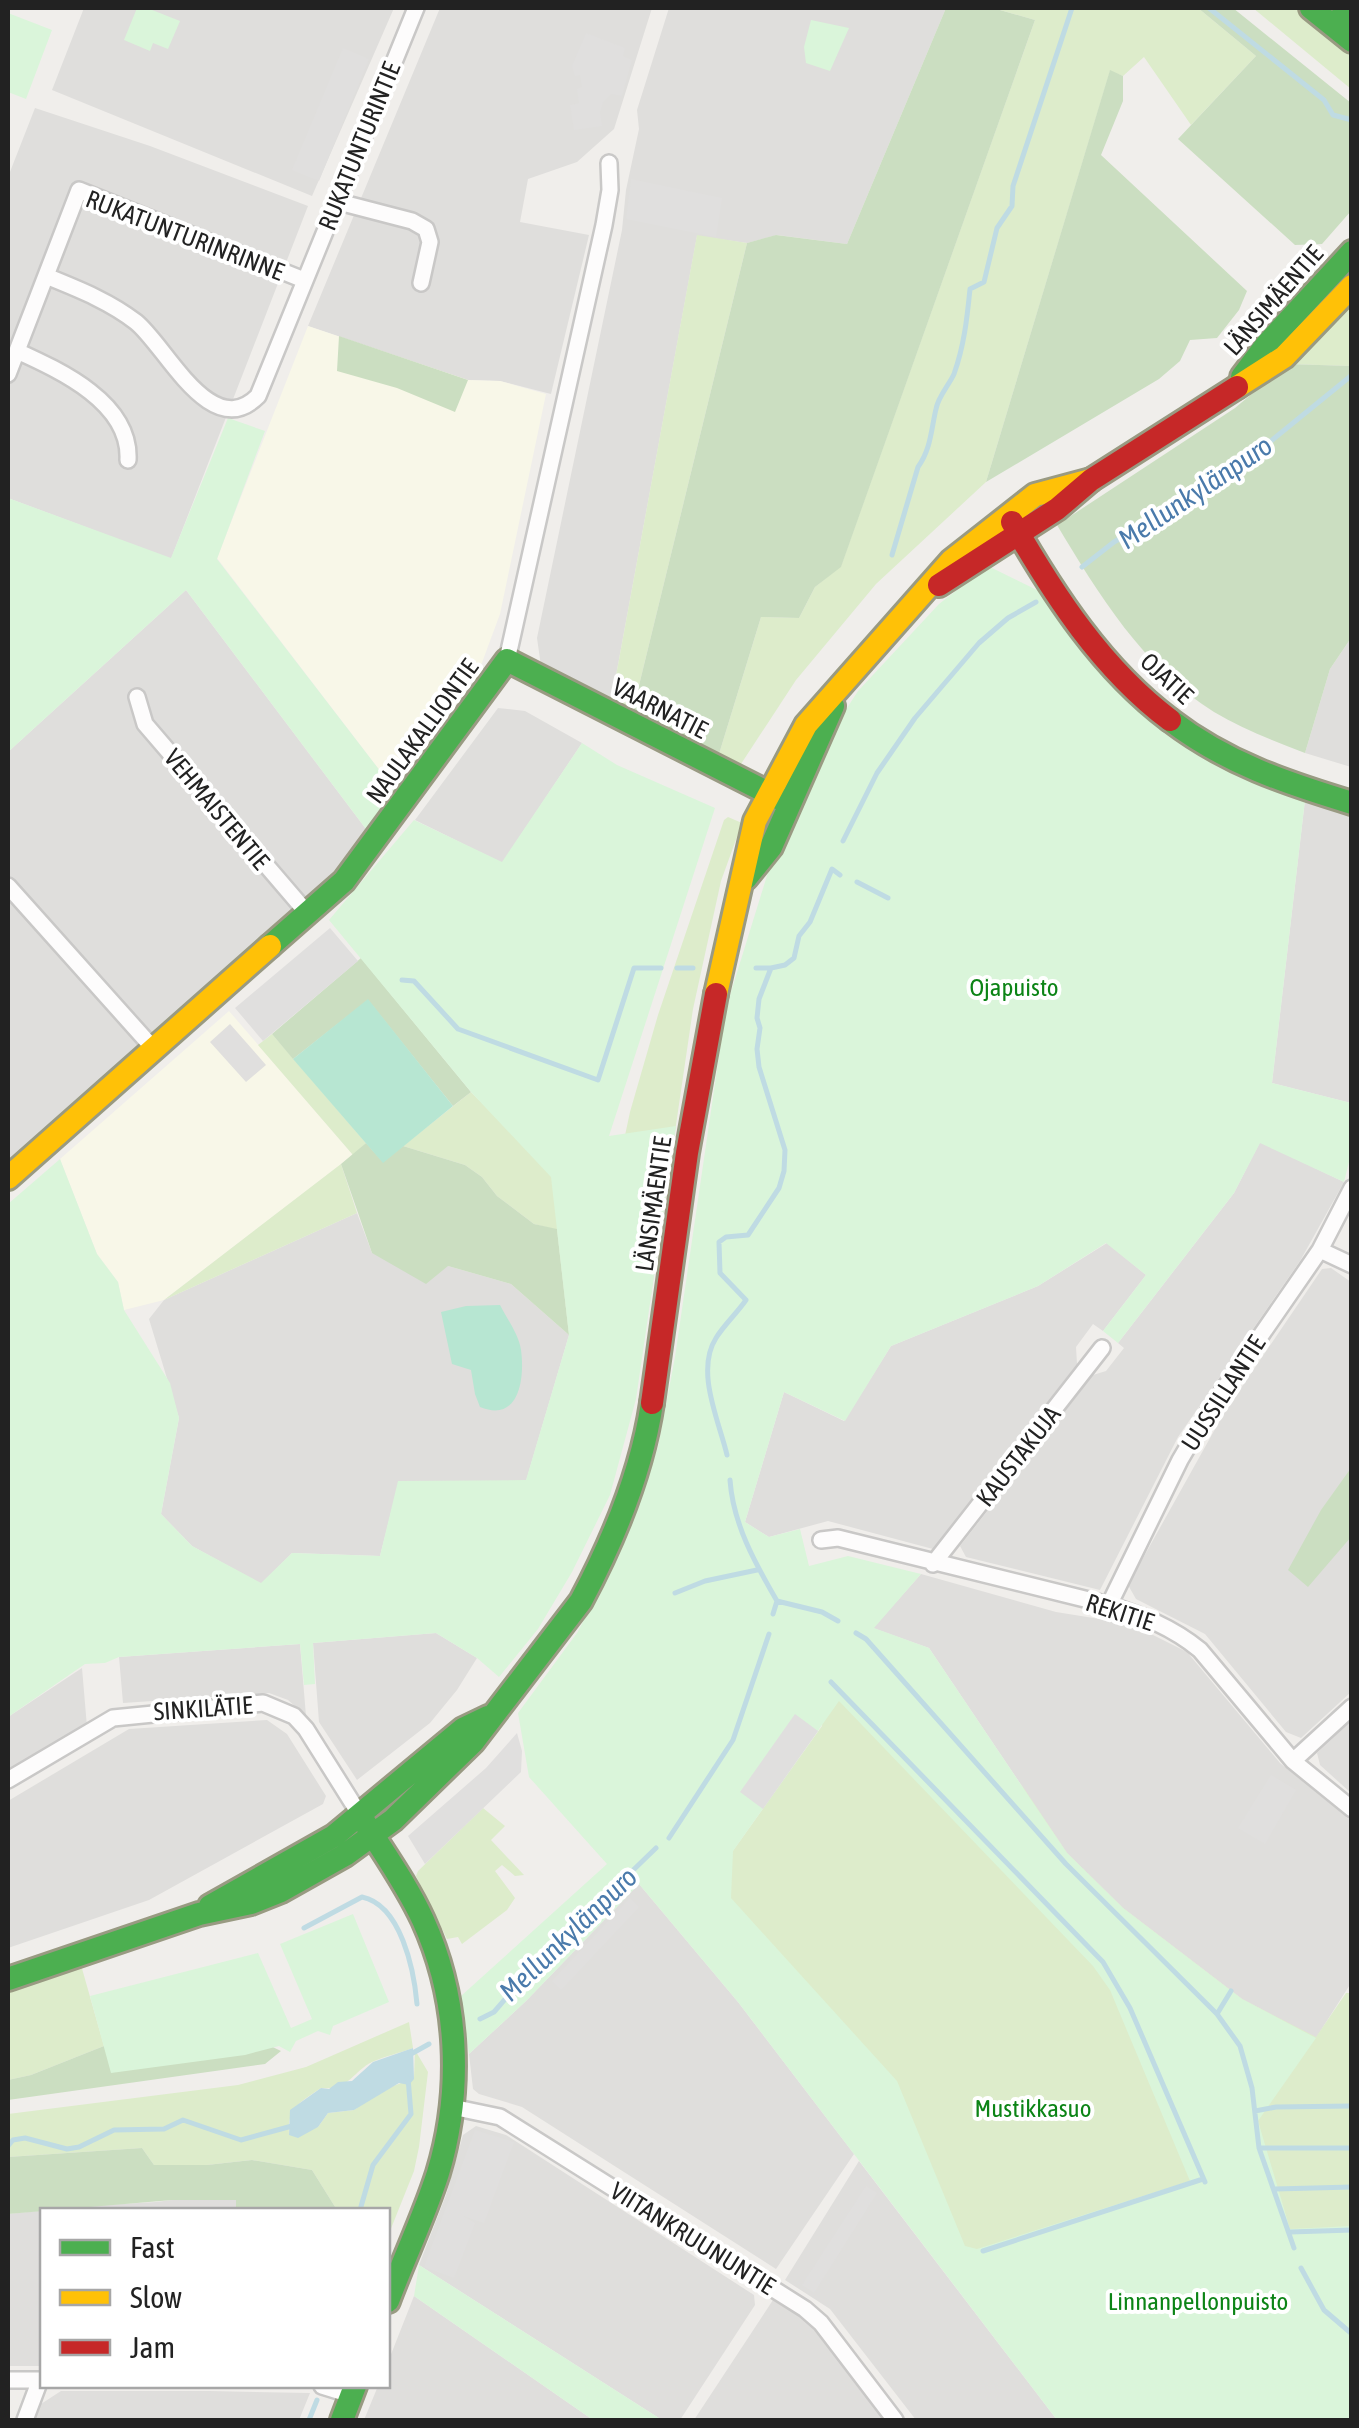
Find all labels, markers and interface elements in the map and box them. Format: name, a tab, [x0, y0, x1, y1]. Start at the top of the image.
street label: RUKATUNTURINTIE	[313, 58, 406, 234]
street label: RUKATUNTURINRINNE	[82, 184, 288, 286]
street label: LÄNSIMÄENTIE	[1218, 239, 1328, 360]
water label: Mellunkylänpuro	[1112, 429, 1278, 555]
street label: OJATIE	[1135, 647, 1199, 709]
street label: NAULAKALLIONTIE	[360, 653, 484, 809]
street label: VAARNATIE	[608, 672, 712, 744]
street label: VEHMAISTENTIE	[159, 743, 275, 875]
park label: Ojapuisto	[969, 973, 1059, 1001]
street label: LÄNSIMÄENTIE	[630, 1134, 676, 1273]
street label: UUSSILLANTIE	[1176, 1330, 1271, 1456]
street label: KAUSTAKUJA	[970, 1400, 1066, 1512]
street label: REKITIE	[1082, 1588, 1158, 1636]
street label: SINKILÄTIE	[153, 1691, 254, 1725]
water label: Mellunkylänpuro	[493, 1861, 643, 2007]
park label: Mustikkasuo	[975, 2094, 1091, 2122]
street label: VIITANKRUUNUNTIE	[606, 2176, 781, 2300]
legend	[40, 2208, 390, 2388]
text: Fast	[130, 2230, 175, 2264]
text: Slow	[130, 2280, 182, 2314]
park label: Linnanpellonpuisto	[1108, 2287, 1288, 2315]
text: Jam	[130, 2330, 175, 2364]

